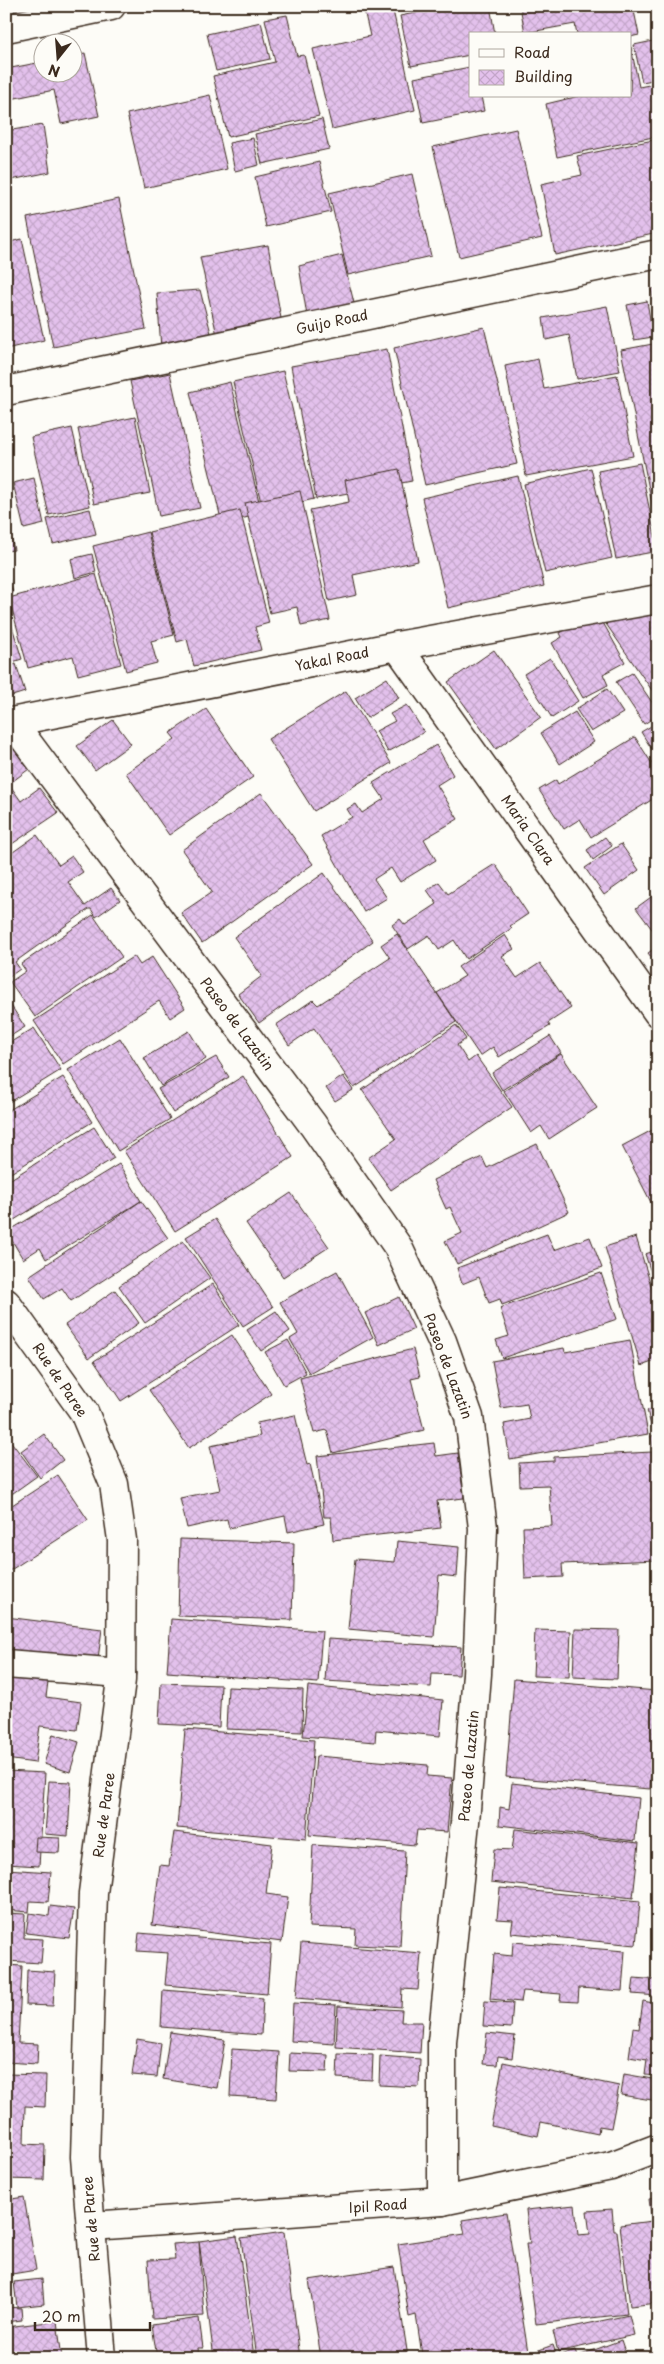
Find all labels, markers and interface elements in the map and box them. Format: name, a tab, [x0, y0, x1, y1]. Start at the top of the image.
north arrow	[32, 32, 82, 82]
legend	[469, 32, 632, 98]
text: Road	[514, 40, 550, 63]
text: N	[46, 59, 62, 83]
text: Building	[514, 64, 573, 87]
street label: Guijo Road	[294, 304, 370, 339]
street label: Yakal Road	[293, 641, 371, 676]
street label: Maria Clara	[497, 790, 560, 869]
street label: Paseo de Lazatin	[195, 973, 279, 1075]
street label: Paseo de Lazatin	[419, 1310, 478, 1422]
street label: Rue de Paree	[28, 1338, 93, 1421]
street label: Paseo de Lazatin	[453, 1709, 484, 1823]
street label: Rue de Paree	[87, 1771, 120, 1859]
street label: Rue de Paree	[76, 2175, 105, 2263]
street label: Ipil Road	[348, 2193, 408, 2218]
scale bar	[35, 2299, 150, 2331]
text: 20 m	[42, 2304, 81, 2327]

